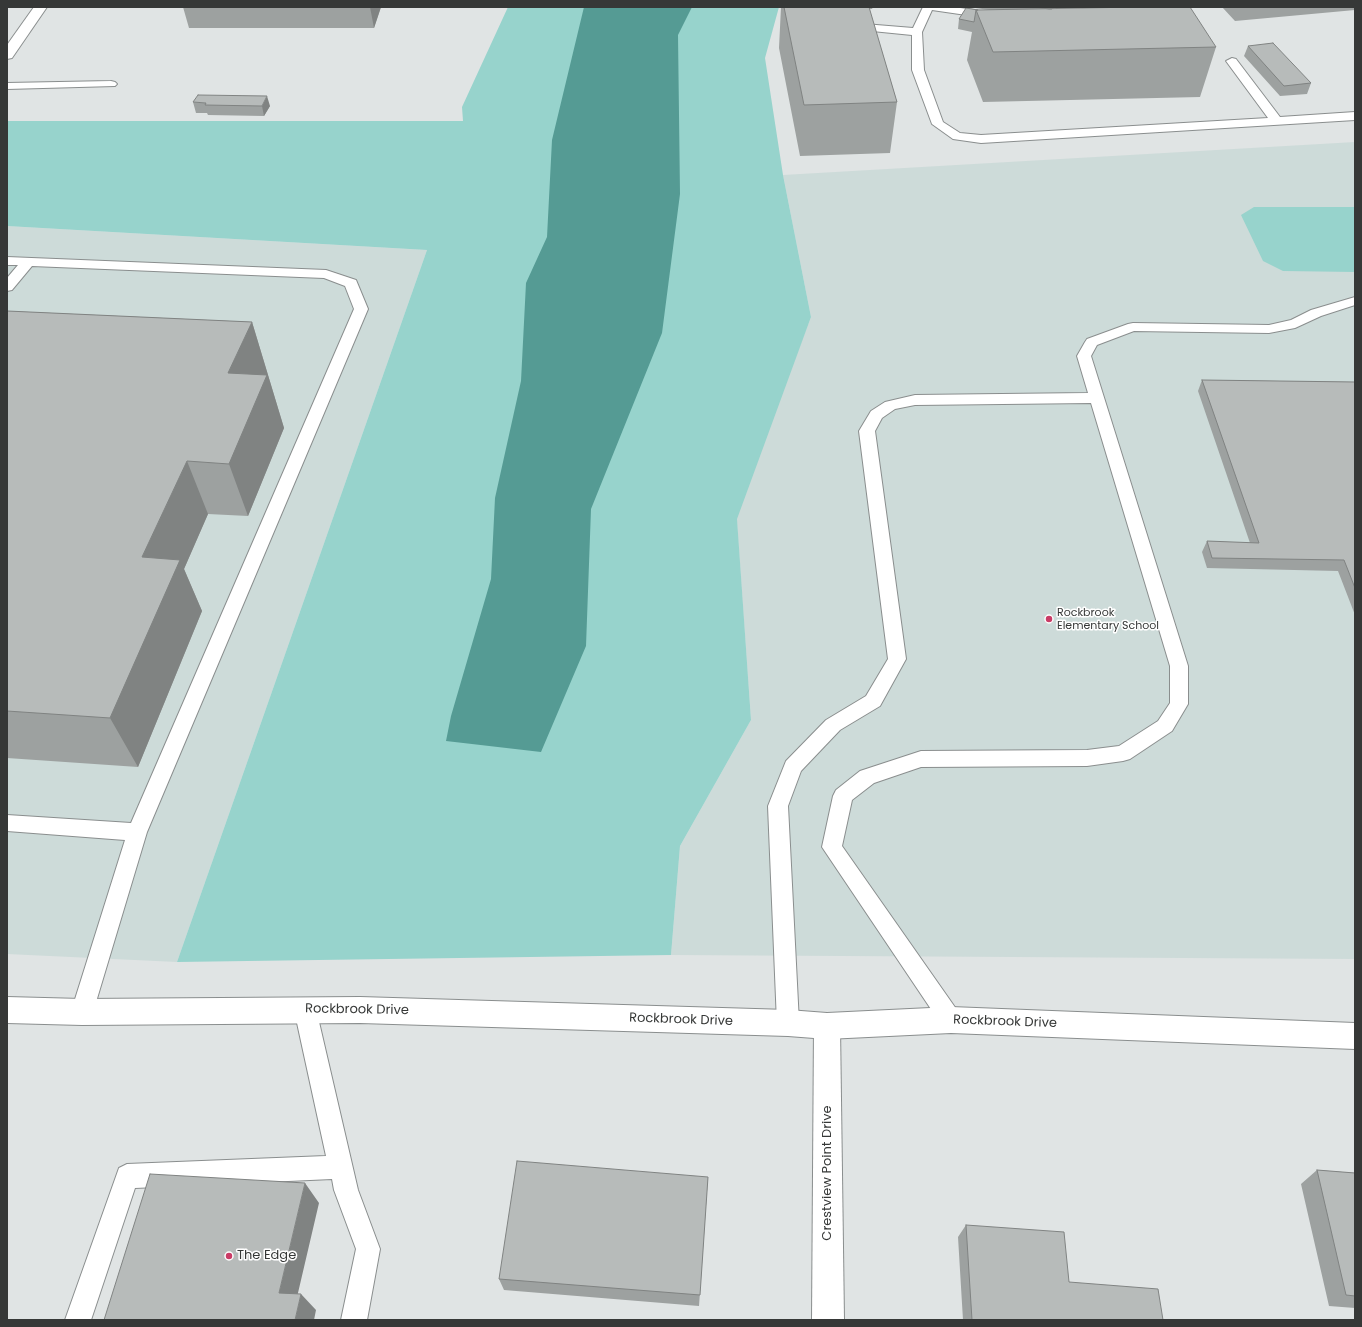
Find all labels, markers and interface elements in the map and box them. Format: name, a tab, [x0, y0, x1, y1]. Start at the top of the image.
place label: Rockbrook Elementary School	[1057, 606, 1159, 632]
marker: Rockbrook Elementary School	[1044, 614, 1054, 624]
street label: Rockbrook Drive	[305, 1001, 409, 1019]
street label: Rockbrook Drive	[629, 1010, 733, 1030]
street label: Rockbrook Drive	[953, 1012, 1057, 1032]
street label: Crestview Point Drive	[820, 1105, 836, 1241]
place label: The Edge	[237, 1248, 296, 1264]
marker: The Edge	[224, 1251, 234, 1261]

